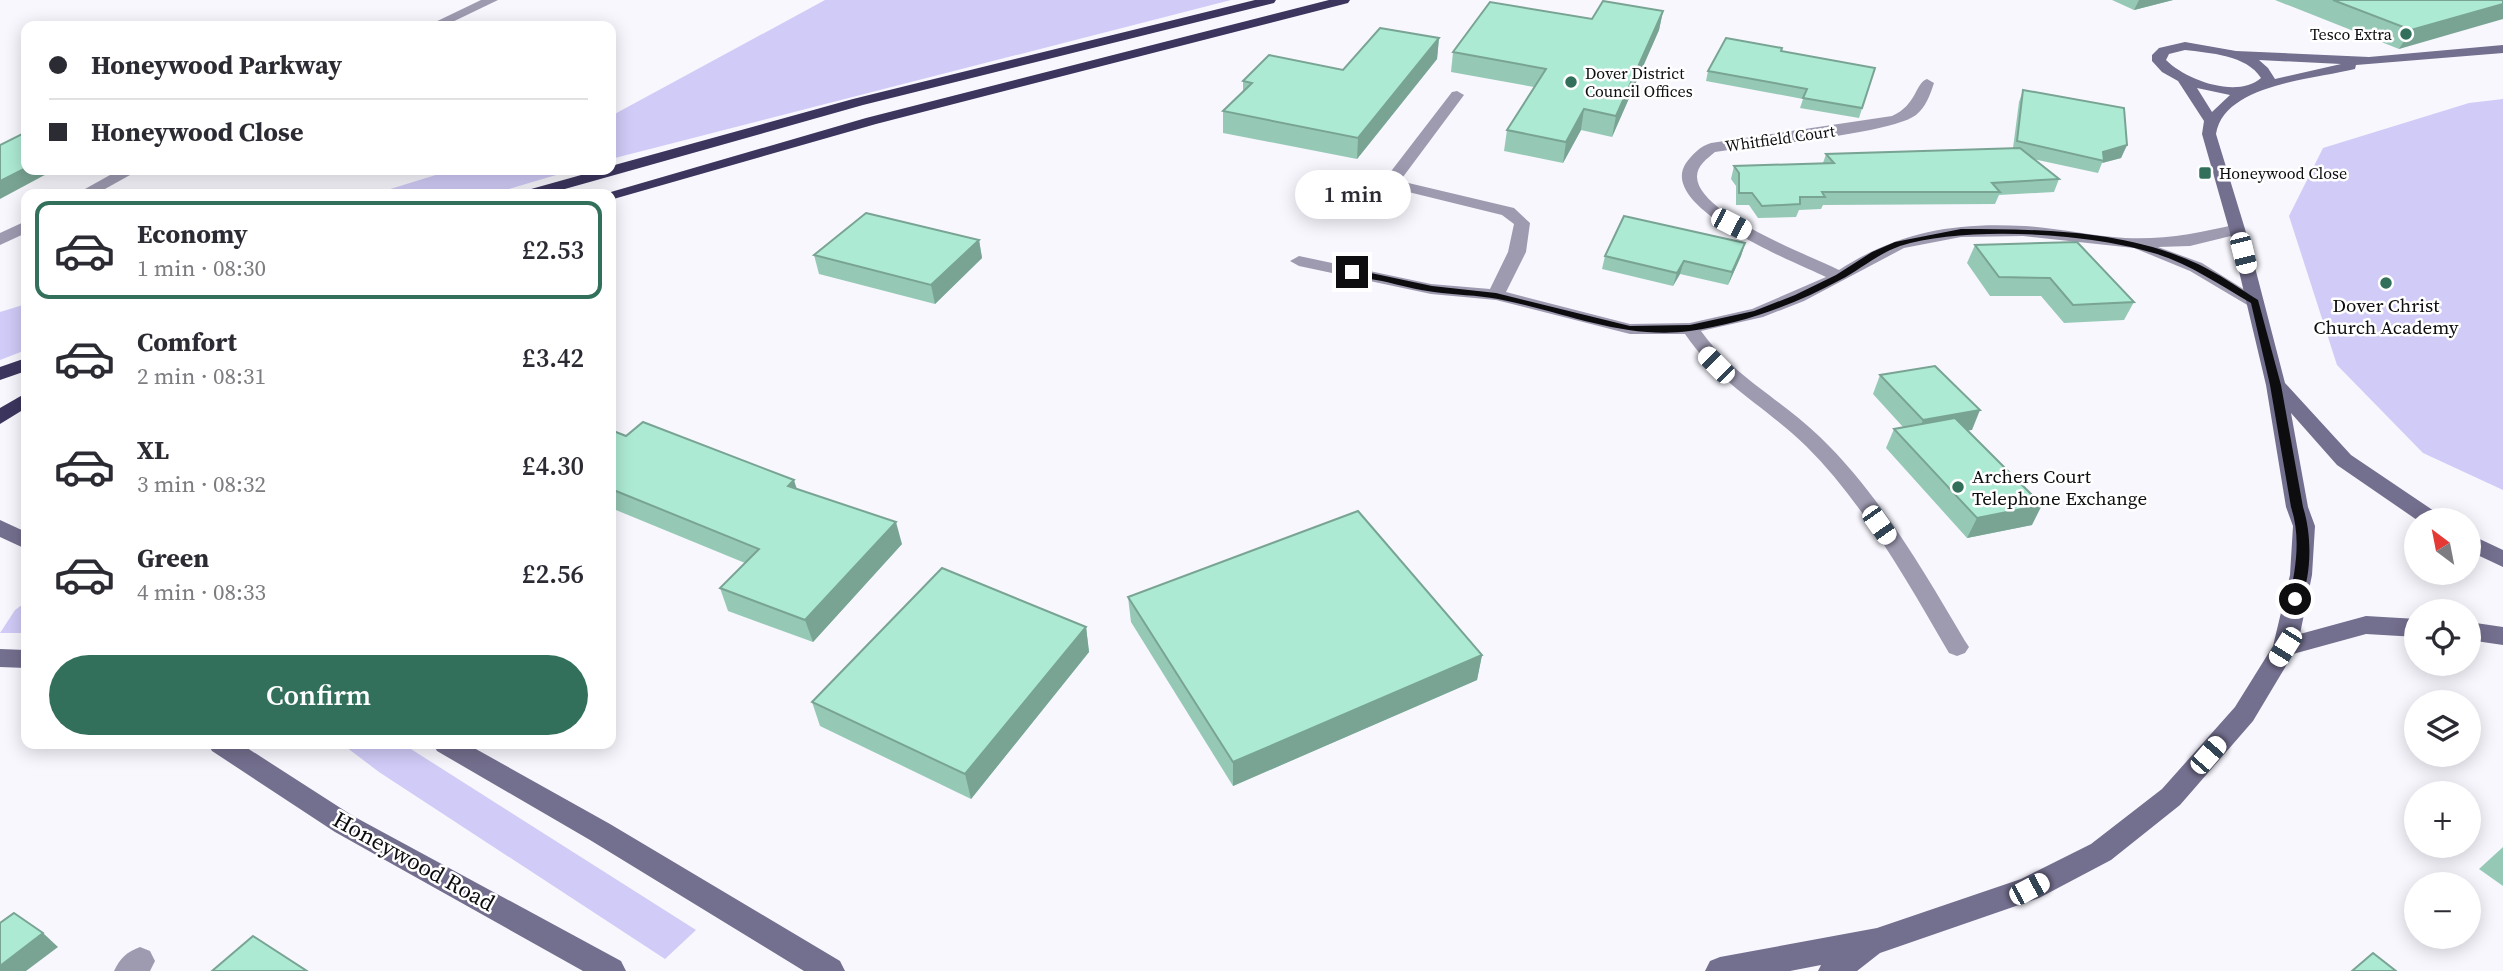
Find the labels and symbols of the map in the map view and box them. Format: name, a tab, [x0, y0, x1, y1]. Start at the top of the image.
place label: Tesco Extra	[2310, 23, 2393, 45]
marker: Tesco Extra	[2398, 26, 2414, 42]
place label: Dover District Council Offices	[1585, 62, 1693, 102]
marker: Dover District Council Offices	[1563, 74, 1579, 90]
street label: Whitfield Court	[1724, 119, 1837, 157]
place label: Honeywood Close	[2219, 162, 2347, 184]
marker: Honeywood Close	[2197, 165, 2213, 181]
callout: 1 min	[1294, 170, 1410, 219]
car	[1708, 205, 1755, 243]
car	[2228, 230, 2259, 276]
route end	[1336, 256, 1368, 288]
marker: Dover Christ Church Academy	[2378, 275, 2394, 291]
place label: Dover Christ Church Academy	[2313, 292, 2459, 340]
car	[1694, 343, 1739, 387]
place label: Archers Court Telephone Exchange	[1972, 463, 2147, 511]
marker: Archers Court Telephone Exchange	[1950, 479, 1966, 495]
car	[1859, 502, 1900, 548]
north arrow	[2404, 508, 2482, 584]
route start	[2279, 583, 2311, 615]
car	[2265, 624, 2306, 670]
car	[2187, 732, 2230, 778]
street label: Honeywood Road	[327, 803, 501, 919]
car	[2006, 870, 2053, 908]

